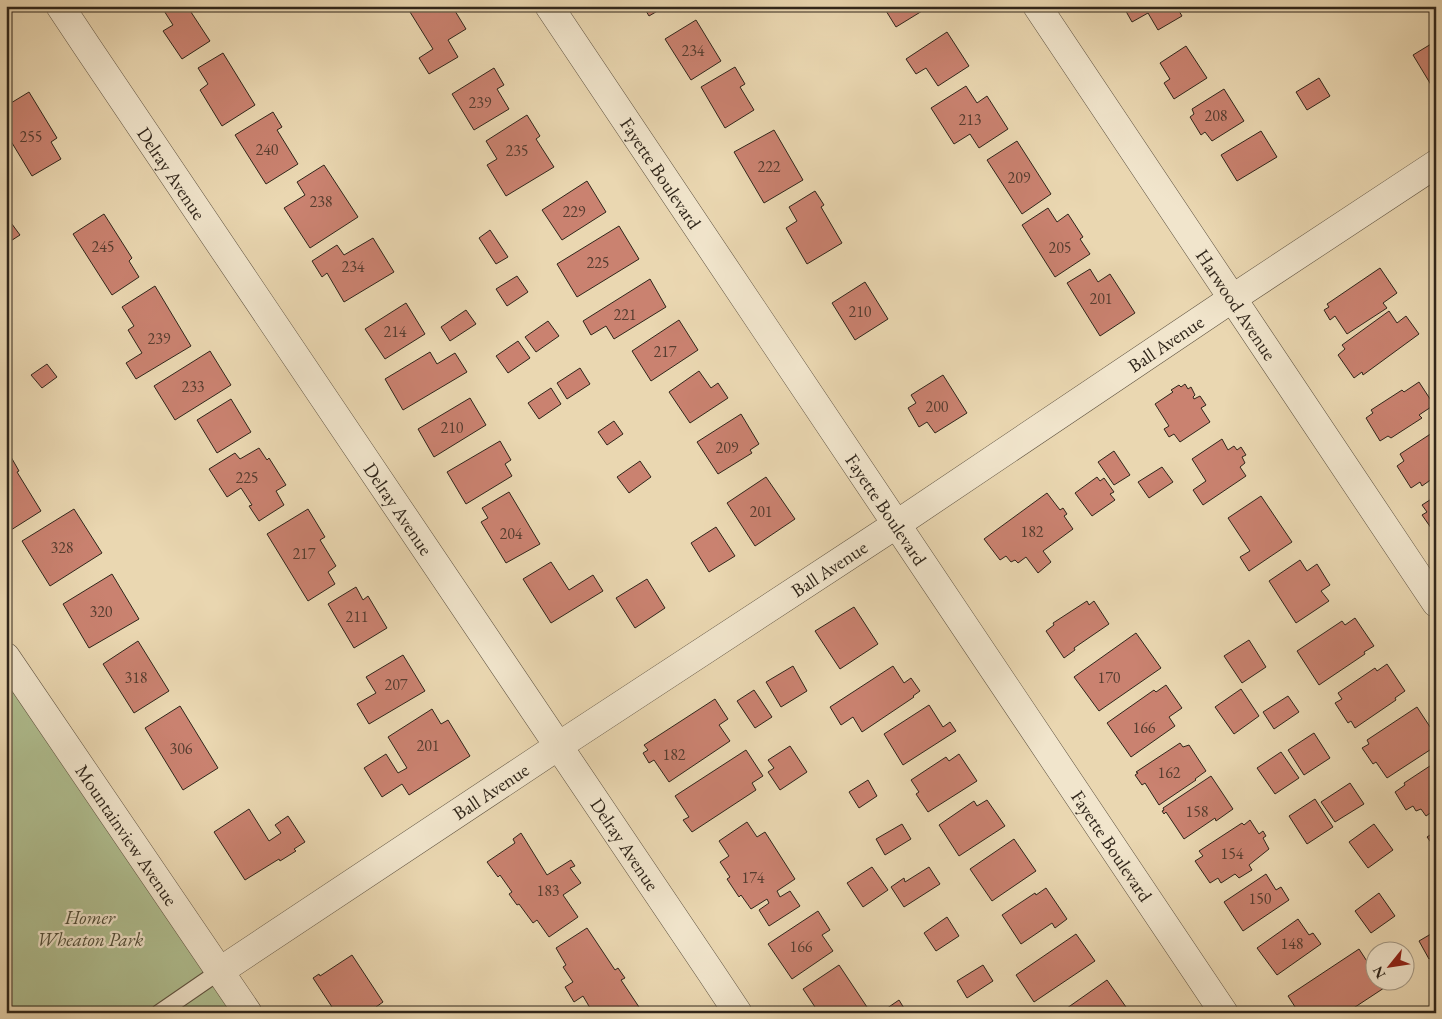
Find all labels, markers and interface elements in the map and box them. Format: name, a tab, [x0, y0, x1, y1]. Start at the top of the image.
house number: 234	[681, 40, 705, 61]
house number: 239	[468, 92, 492, 113]
house number: 208	[1204, 105, 1228, 126]
house number: 213	[958, 109, 982, 130]
street label: Fayette Boulevard	[615, 112, 707, 234]
street label: Delray Avenue	[132, 122, 212, 224]
house number: 255	[19, 126, 43, 147]
house number: 240	[255, 139, 279, 160]
house number: 235	[505, 140, 529, 161]
house number: 222	[757, 156, 781, 177]
house number: 209	[1007, 167, 1031, 188]
house number: 238	[309, 191, 333, 212]
house number: 229	[562, 201, 586, 222]
house number: 245	[91, 236, 115, 257]
house number: 205	[1048, 237, 1072, 258]
street label: Harwood Avenue	[1190, 244, 1283, 365]
house number: 225	[586, 252, 610, 273]
house number: 234	[341, 256, 365, 277]
house number: 201	[1089, 288, 1113, 309]
house number: 210	[848, 301, 872, 322]
house number: 221	[613, 304, 637, 325]
street label: Ball Avenue	[1123, 309, 1208, 378]
house number: 214	[383, 321, 407, 342]
house number: 239	[147, 328, 171, 349]
house number: 217	[653, 341, 677, 362]
house number: 233	[181, 376, 205, 397]
house number: 200	[925, 396, 949, 417]
house number: 210	[440, 417, 464, 438]
house number: 209	[715, 437, 739, 458]
street label: Fayette Boulevard	[840, 449, 933, 570]
street label: Delray Avenue	[358, 457, 439, 560]
house number: 225	[235, 467, 259, 488]
house number: 201	[749, 501, 773, 522]
house number: 182	[1020, 521, 1044, 542]
house number: 204	[499, 523, 523, 544]
street label: Ball Avenue	[786, 534, 872, 603]
house number: 328	[50, 537, 74, 558]
house number: 217	[292, 543, 316, 564]
house number: 320	[89, 601, 113, 622]
house number: 211	[345, 606, 369, 627]
house number: 318	[124, 667, 148, 688]
house number: 170	[1097, 667, 1121, 688]
house number: 207	[384, 674, 408, 695]
house number: 166	[1132, 717, 1156, 738]
house number: 201	[416, 735, 440, 756]
house number: 306	[169, 738, 193, 759]
house number: 182	[662, 744, 686, 765]
street label: Ball Avenue	[448, 757, 534, 825]
street label: Mountainview Avenue	[70, 759, 184, 910]
house number: 162	[1157, 762, 1181, 783]
street label: Fayette Boulevard	[1066, 785, 1158, 907]
street label: Delray Avenue	[585, 793, 665, 896]
house number: 158	[1185, 801, 1209, 822]
house number: 154	[1220, 843, 1244, 864]
house number: 174	[741, 867, 765, 888]
house number: 183	[536, 880, 560, 901]
house number: 150	[1248, 888, 1272, 909]
park label: Homer Wheaton Park	[37, 905, 144, 952]
house number: 148	[1280, 933, 1304, 954]
house number: 166	[789, 936, 813, 957]
north arrow	[1364, 942, 1414, 992]
text: N	[1368, 963, 1389, 982]

